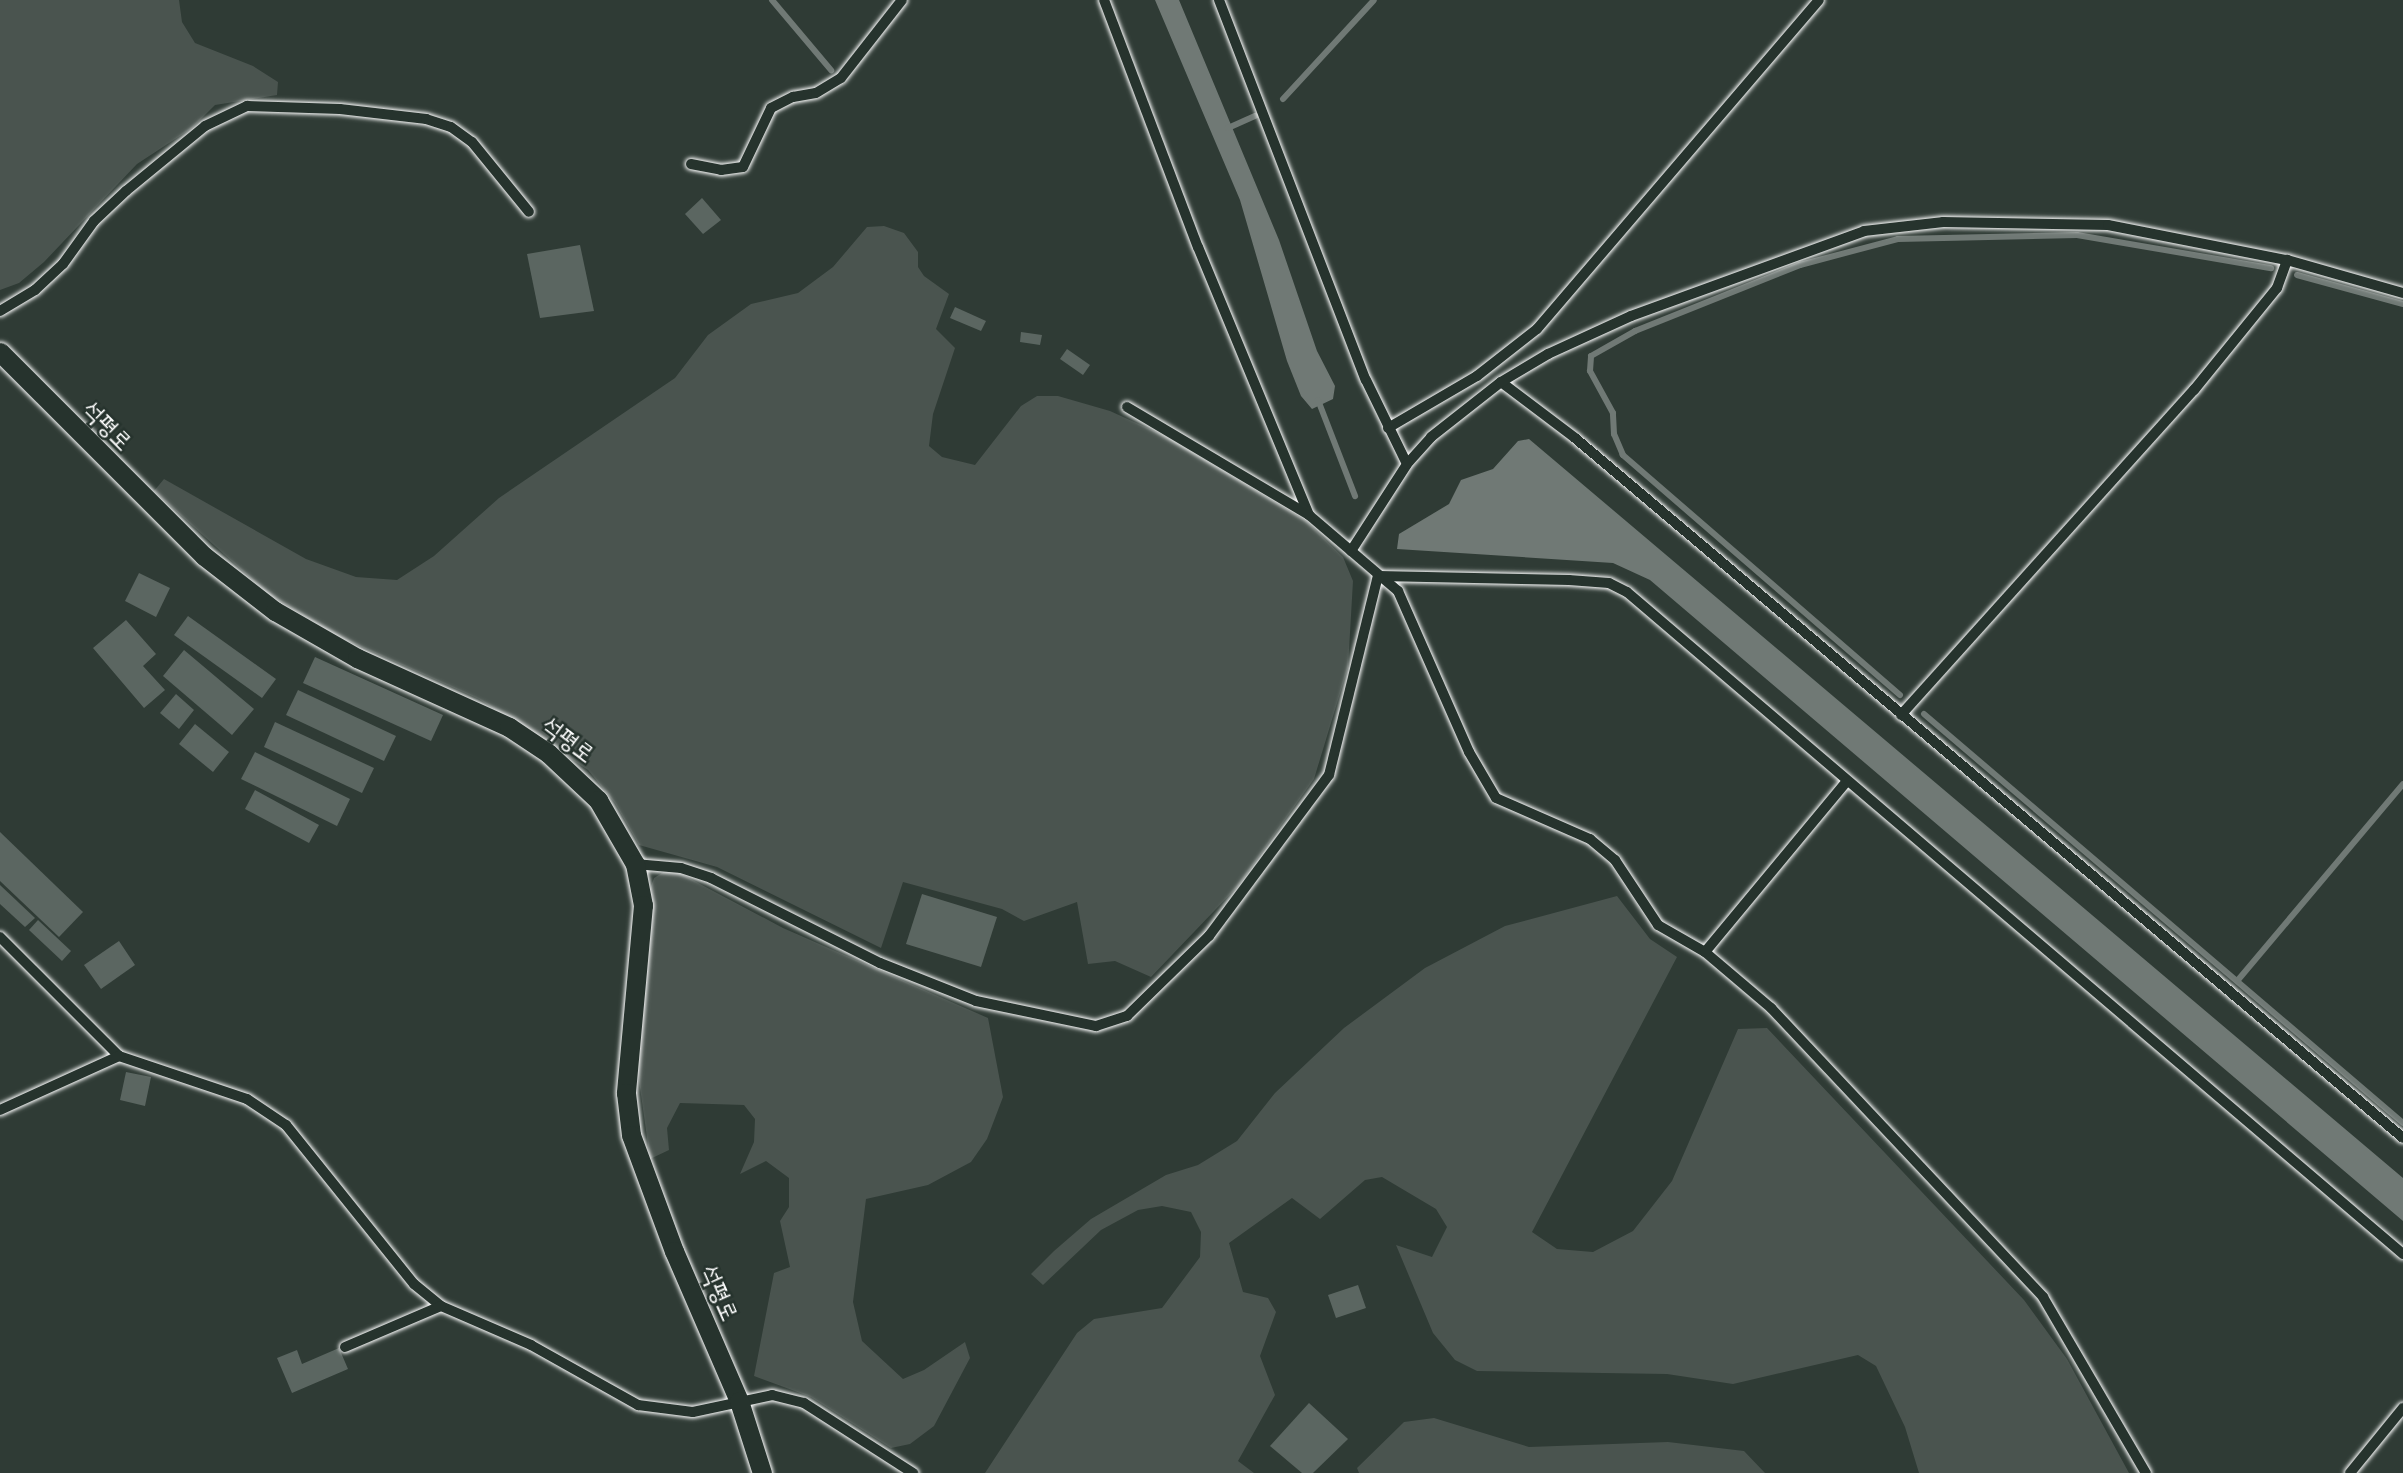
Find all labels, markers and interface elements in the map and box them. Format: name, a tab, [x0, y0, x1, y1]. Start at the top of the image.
street label: 석평로	[76, 395, 138, 457]
street label: 석평로	[536, 711, 600, 769]
street label: 석평로	[694, 1261, 744, 1325]

